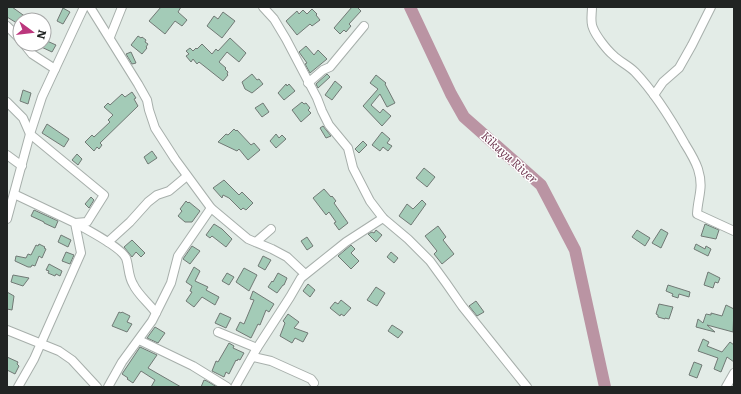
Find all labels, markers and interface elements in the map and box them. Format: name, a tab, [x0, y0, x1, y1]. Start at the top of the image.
north arrow	[12, 12, 52, 52]
text: N	[34, 28, 52, 41]
water label: Kikuyu River	[478, 127, 543, 188]

